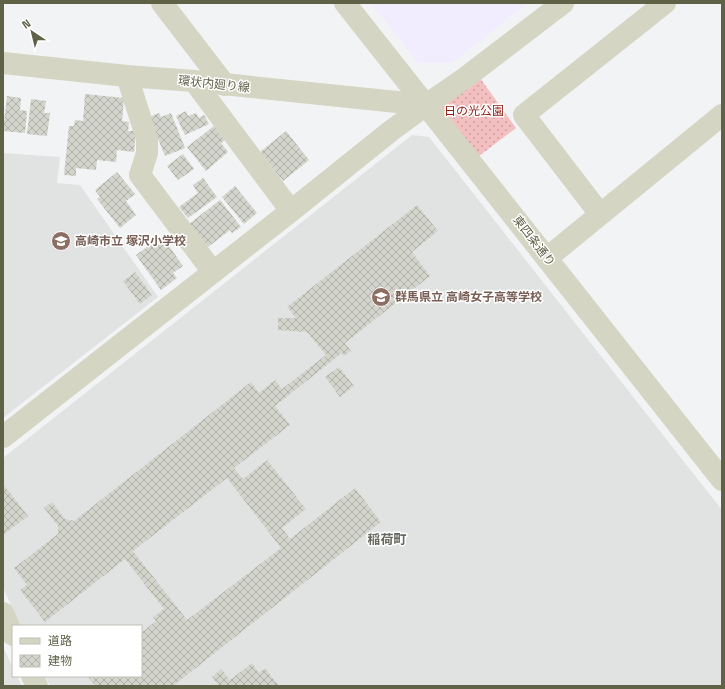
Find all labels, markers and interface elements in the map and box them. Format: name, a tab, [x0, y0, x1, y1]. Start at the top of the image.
north arrow	[12, 12, 52, 52]
text: N	[19, 16, 33, 32]
street label: 環状内廻り線	[177, 72, 251, 96]
park label: 日の光公園	[444, 103, 504, 119]
street label: 東四条通り	[509, 212, 559, 270]
school or university icon: 高崎市立 塚沢小学校	[50, 230, 72, 252]
place label: 高崎市立 塚沢小学校	[75, 233, 186, 249]
school or university icon: 群馬県立 高崎女子高等学校	[370, 286, 392, 308]
place label: 群馬県立 高崎女子高等学校	[395, 289, 542, 305]
district label: 稲荷町	[367, 531, 407, 548]
legend	[12, 625, 142, 677]
text: 道路	[48, 633, 72, 649]
text: 建物	[48, 653, 72, 669]

